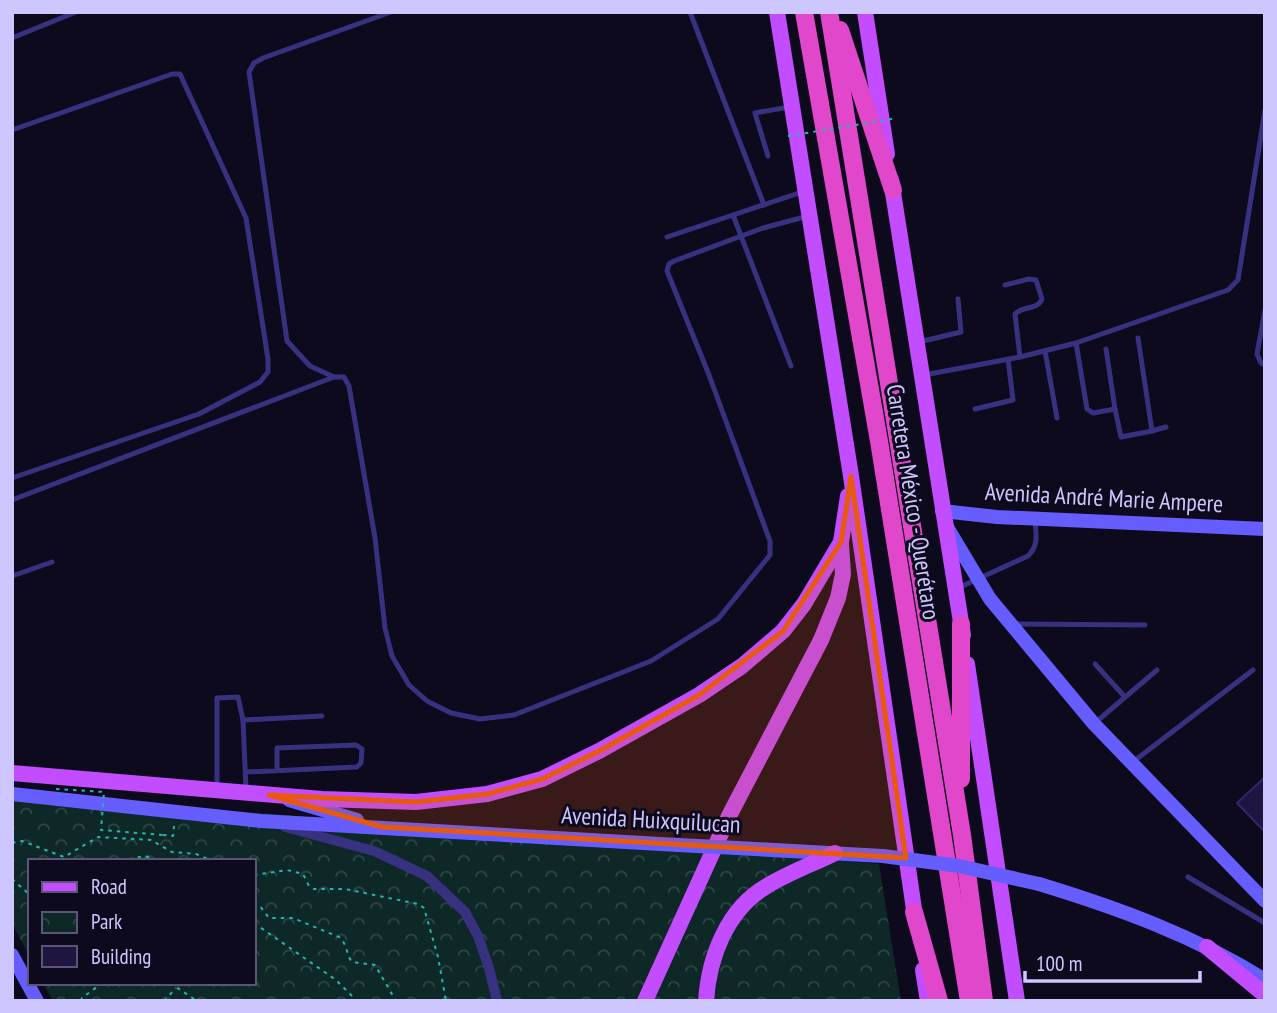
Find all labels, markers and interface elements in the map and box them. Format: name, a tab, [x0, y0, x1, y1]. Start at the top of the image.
street label: Carretera México - Querétaro	[880, 382, 947, 622]
street label: Avenida André Marie Ampere	[984, 476, 1224, 519]
street label: Avenida Huixquilucan	[561, 799, 741, 840]
legend	[28, 859, 256, 985]
text: Road	[91, 873, 127, 900]
text: Park	[91, 908, 122, 935]
scale bar	[1025, 940, 1200, 984]
text: Building	[91, 943, 151, 970]
text: 100 m	[1036, 950, 1082, 977]

